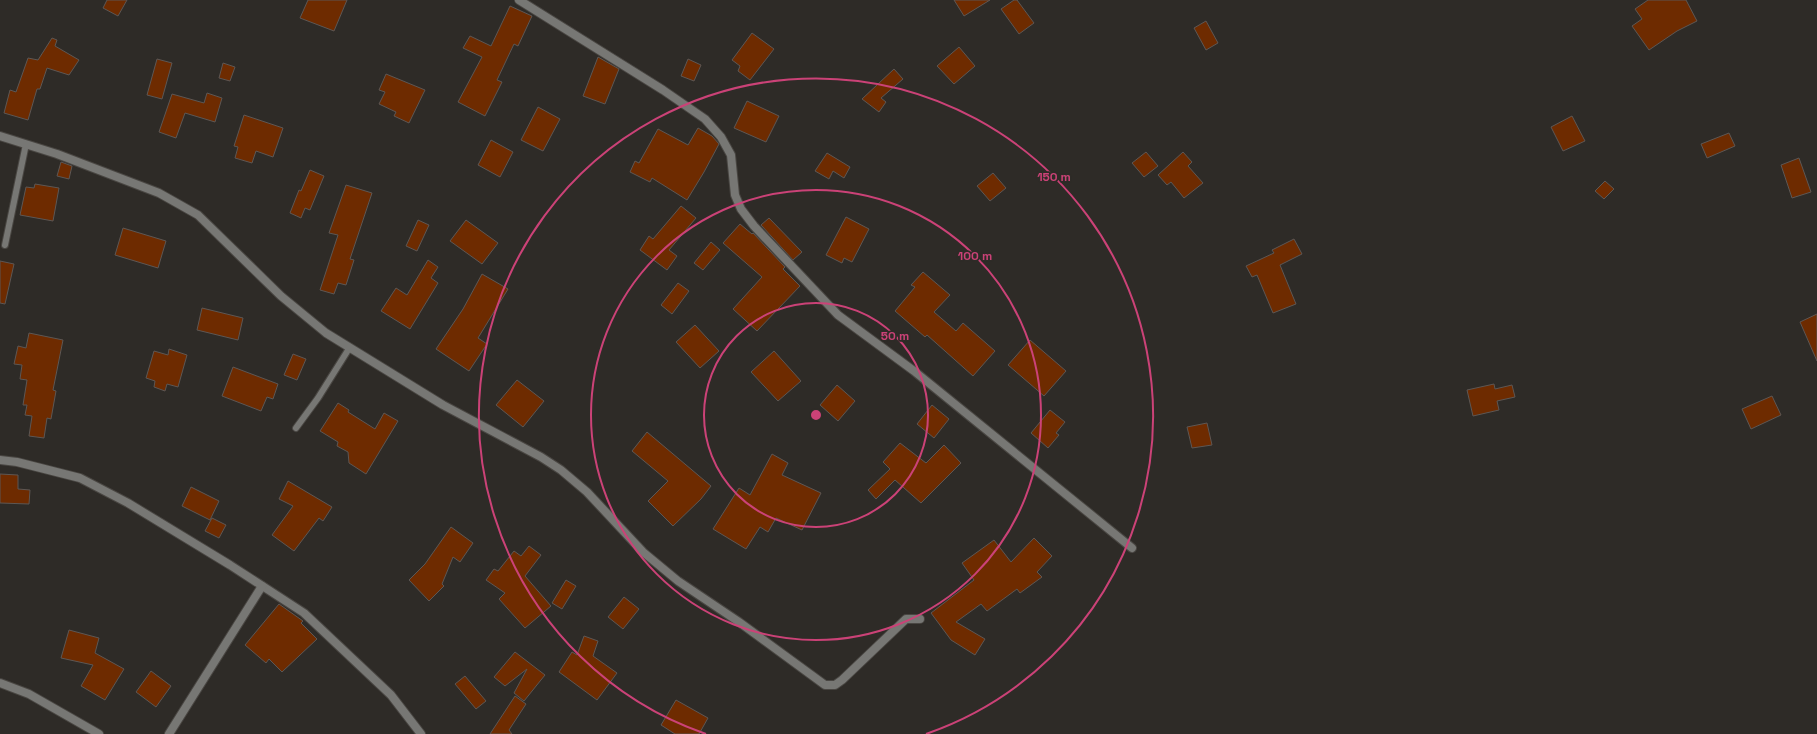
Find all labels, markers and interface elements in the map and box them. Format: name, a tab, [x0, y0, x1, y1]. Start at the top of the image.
text: 150 m	[1037, 169, 1071, 185]
text: 100 m	[958, 248, 992, 264]
text: 50 m	[881, 328, 909, 344]
centre of rings	[809, 408, 823, 422]

